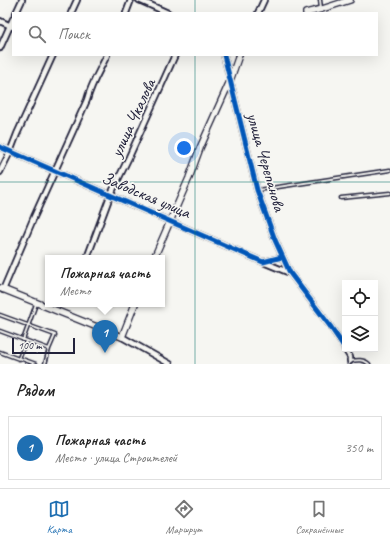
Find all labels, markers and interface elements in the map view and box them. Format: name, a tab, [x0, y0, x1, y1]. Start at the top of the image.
search box	[12, 12, 378, 56]
icon: search	[26, 23, 48, 45]
text: Поиск	[58, 25, 90, 44]
street label: улица Чкалова	[105, 74, 161, 161]
street label: улица Черепанова	[242, 109, 290, 215]
your location	[174, 138, 194, 158]
street label: Заводская улица	[99, 167, 195, 224]
popup	[45, 255, 165, 307]
text: Пожарная часть	[60, 264, 150, 283]
map controls	[342, 280, 378, 352]
button: locate	[342, 280, 378, 316]
text: Место	[60, 283, 91, 299]
button: layers	[342, 316, 378, 352]
pin: 1	[92, 320, 118, 353]
scale bar	[12, 336, 75, 355]
text: 100 m	[18, 338, 42, 352]
text: Рядом	[16, 380, 54, 401]
text: Пожарная часть	[55, 431, 145, 450]
text: 1	[27, 440, 33, 456]
text: 350 m	[345, 440, 373, 456]
text: Место · улица Строителей	[55, 450, 177, 466]
tab: Карта	[47, 498, 72, 536]
tab: Маршрут	[166, 498, 202, 536]
tab: Сохранённые	[295, 498, 343, 536]

